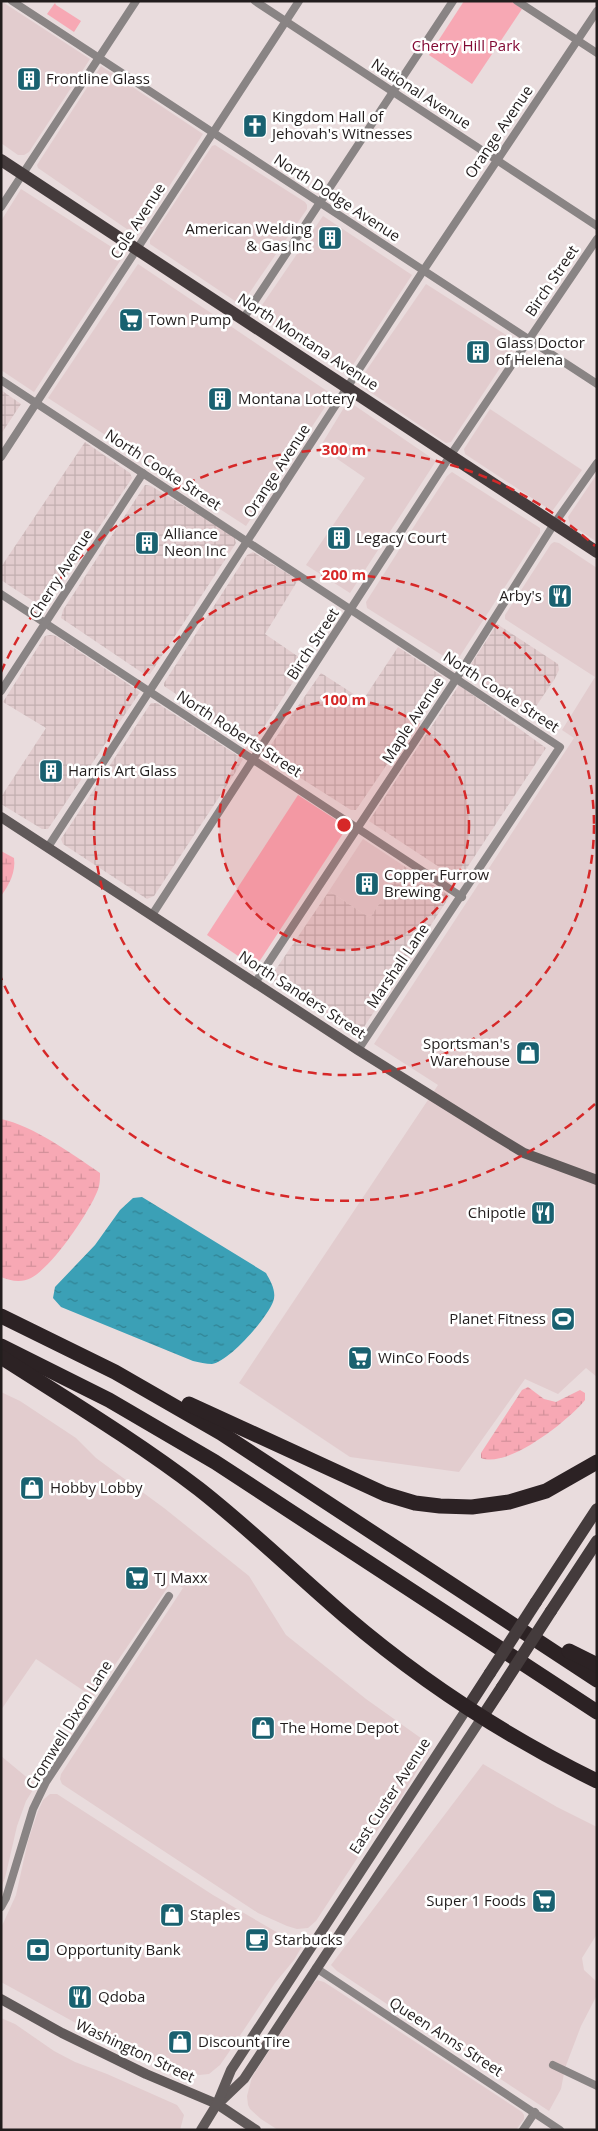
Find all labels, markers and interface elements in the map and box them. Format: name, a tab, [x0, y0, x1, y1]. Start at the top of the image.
park label: Cherry Hill Park	[412, 35, 520, 55]
street label: National Avenue	[368, 53, 475, 133]
building icon: Frontline Glass	[16, 66, 42, 92]
place label: Frontline Glass	[46, 68, 150, 88]
street label: Orange Avenue	[460, 81, 537, 182]
place label: Kingdom Hall of Jehovah's Witnesses	[270, 106, 413, 143]
church icon: Kingdom Hall of Jehovah's Witnesses	[242, 113, 268, 139]
street label: North Dodge Avenue	[271, 149, 404, 245]
street label: Cole Avenue	[105, 179, 169, 262]
place label: American Welding & Gas Inc	[185, 218, 312, 255]
building icon: American Welding & Gas Inc	[317, 225, 343, 251]
street label: Birch Street	[520, 241, 582, 320]
street label: North Montana Avenue	[234, 288, 383, 394]
supermarket icon: Town Pump	[118, 307, 144, 333]
place label: Town Pump	[148, 309, 231, 329]
place label: Glass Doctor of Helena	[496, 332, 585, 369]
building icon: Glass Doctor of Helena	[465, 339, 491, 365]
building icon: Montana Lottery	[207, 386, 233, 412]
place label: Montana Lottery	[238, 388, 355, 408]
street label: Orange Avenue	[238, 420, 314, 521]
street label: North Cooke Street	[102, 424, 225, 514]
text: 300 m	[322, 439, 366, 459]
place label: Alliance Neon Inc	[164, 523, 226, 560]
street label: Cherry Avenue	[24, 525, 97, 622]
building icon: Legacy Court	[326, 525, 352, 551]
place label: Legacy Court	[356, 527, 446, 547]
building icon: Alliance Neon Inc	[134, 530, 160, 556]
text: 200 m	[322, 564, 366, 584]
restaurant icon: Arby's	[547, 583, 573, 609]
place label: Arby's	[499, 585, 542, 605]
street label: Birch Street	[281, 604, 343, 683]
street label: North Cooke Street	[440, 646, 563, 736]
street label: Maple Avenue	[377, 672, 448, 767]
street label: North Roberts Street	[173, 685, 306, 781]
text: 100 m	[322, 689, 366, 709]
building icon: Harris Art Glass	[38, 758, 64, 784]
place label: Harris Art Glass	[68, 760, 177, 780]
centre of rings	[335, 816, 353, 834]
place label: Copper Furrow Brewing	[384, 864, 490, 901]
building icon: Copper Furrow Brewing	[354, 871, 380, 897]
street label: Marshall Lane	[362, 919, 433, 1012]
street label: North Sanders Street	[235, 946, 370, 1043]
place label: Sportsman's Warehouse	[423, 1033, 510, 1070]
shop icon: Sportsman's Warehouse	[515, 1040, 541, 1066]
restaurant icon: Chipotle	[530, 1200, 556, 1226]
place label: Chipotle	[468, 1202, 526, 1222]
sports icon: Planet Fitness	[550, 1306, 576, 1332]
place label: Planet Fitness	[449, 1308, 546, 1328]
supermarket icon: WinCo Foods	[347, 1345, 373, 1371]
place label: WinCo Foods	[378, 1347, 469, 1367]
shop icon: Hobby Lobby	[19, 1475, 45, 1501]
place label: Hobby Lobby	[50, 1477, 143, 1497]
supermarket icon: TJ Maxx	[124, 1565, 150, 1591]
place label: TJ Maxx	[154, 1567, 208, 1587]
street label: Cromwell Dixon Lane	[20, 1656, 116, 1793]
shop icon: The Home Depot	[250, 1715, 276, 1741]
place label: The Home Depot	[280, 1717, 399, 1737]
street label: East Custer Avenue	[344, 1733, 434, 1857]
supermarket icon: Super 1 Foods	[531, 1888, 557, 1914]
place label: Super 1 Foods	[426, 1890, 526, 1910]
shop icon: Staples	[159, 1902, 185, 1928]
place label: Staples	[190, 1904, 240, 1924]
cafe icon: Starbucks	[244, 1927, 270, 1953]
place label: Starbucks	[274, 1929, 343, 1949]
bank icon: Opportunity Bank	[25, 1937, 51, 1963]
place label: Opportunity Bank	[56, 1939, 181, 1959]
restaurant icon: Qdoba	[67, 1984, 93, 2010]
place label: Qdoba	[98, 1986, 145, 2006]
street label: Queen Anns Street	[386, 1992, 507, 2080]
street label: Washington Street	[73, 2014, 198, 2086]
shop icon: Discount Tire	[167, 2029, 193, 2055]
place label: Discount Tire	[198, 2031, 290, 2051]

